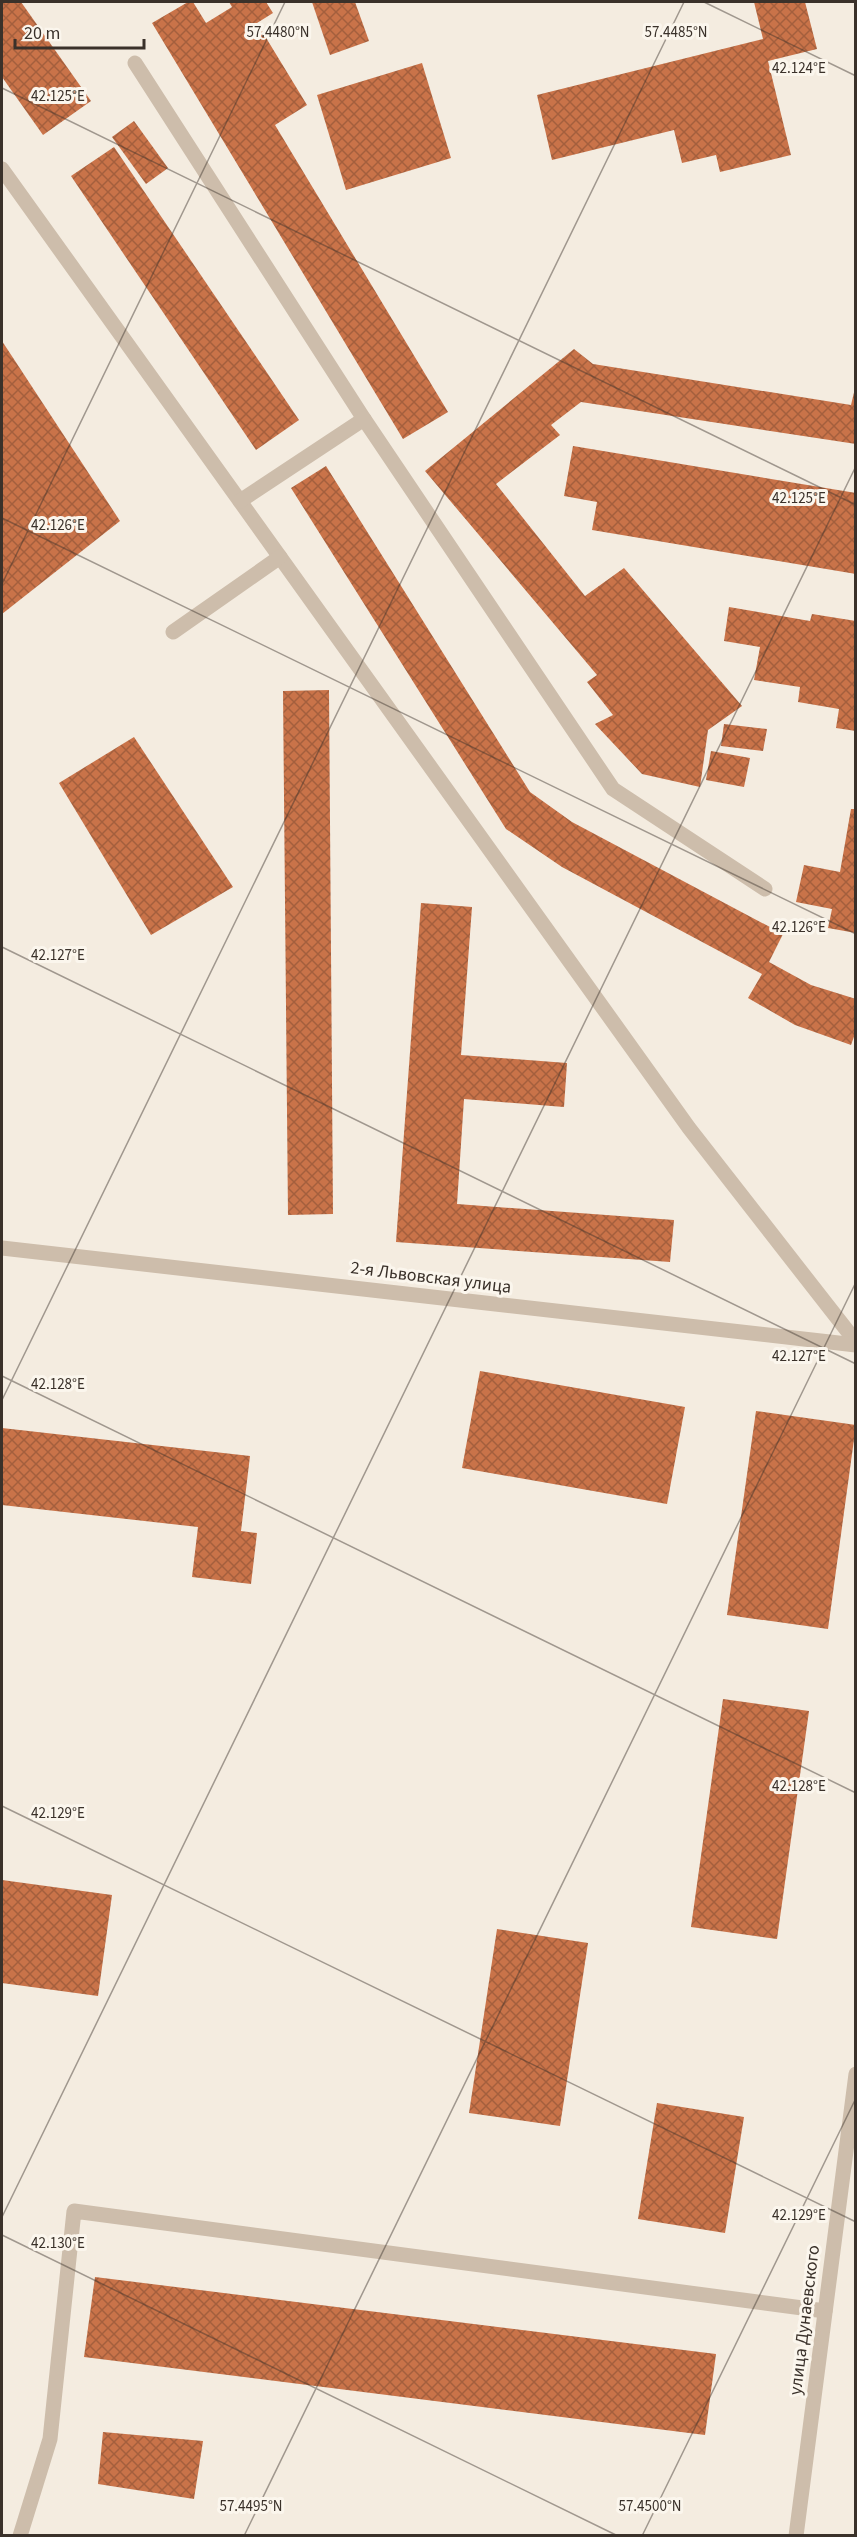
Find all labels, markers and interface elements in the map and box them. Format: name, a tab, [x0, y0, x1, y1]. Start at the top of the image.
scale bar	[15, 12, 144, 50]
text: 20 m	[24, 21, 60, 46]
text: 57.4480°N	[246, 22, 310, 43]
text: 57.4485°N	[644, 22, 708, 43]
text: 42.124°E	[772, 58, 826, 79]
text: 42.125°E	[31, 86, 85, 107]
text: 42.125°E	[772, 488, 826, 509]
text: 42.126°E	[31, 515, 85, 536]
text: 42.126°E	[772, 917, 826, 938]
text: 42.127°E	[31, 945, 85, 966]
street label: 2-я Львовская улица	[349, 1255, 513, 1300]
text: 42.127°E	[772, 1346, 826, 1367]
text: 42.128°E	[31, 1374, 85, 1395]
text: 42.128°E	[772, 1776, 826, 1797]
text: 42.129°E	[31, 1803, 85, 1824]
text: 42.129°E	[772, 2205, 826, 2226]
text: 42.130°E	[31, 2233, 85, 2254]
street label: улица Дунаевского	[783, 2244, 826, 2397]
text: 57.4495°N	[219, 2496, 283, 2517]
text: 57.4500°N	[618, 2496, 682, 2517]

